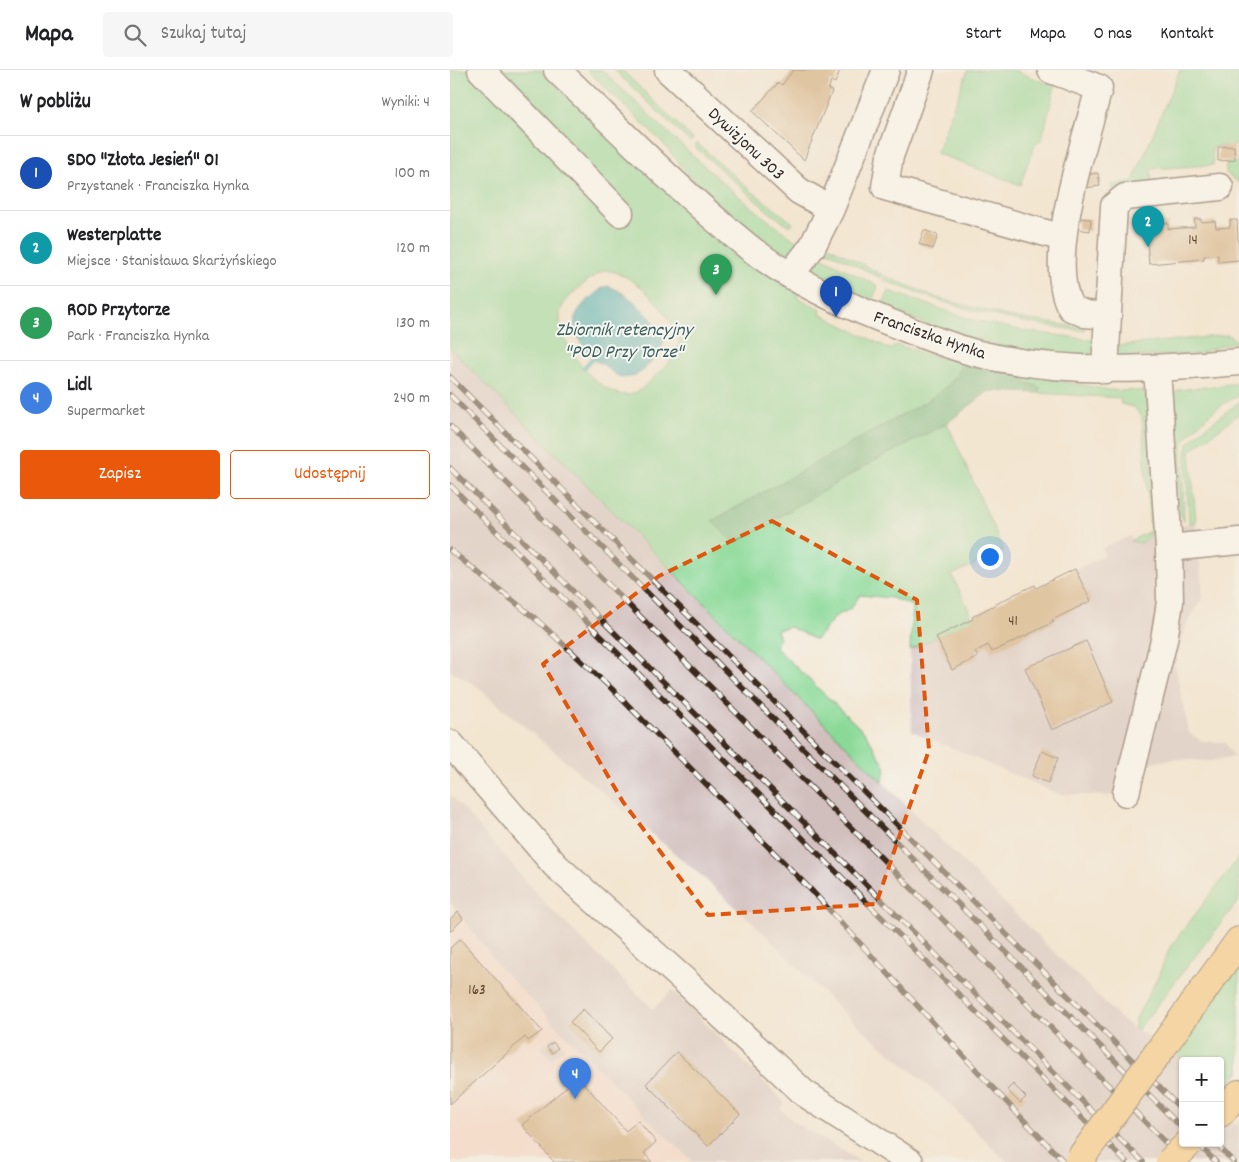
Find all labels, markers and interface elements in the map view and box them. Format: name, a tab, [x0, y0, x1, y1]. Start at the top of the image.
search box	[103, 12, 453, 57]
text: Mapa	[25, 18, 73, 52]
icon: search	[121, 21, 149, 49]
text: Szukaj tutaj	[161, 21, 247, 48]
text: Start	[965, 22, 1002, 47]
text: Mapa	[1030, 22, 1065, 47]
text: O nas	[1093, 22, 1132, 47]
text: Kontakt	[1160, 22, 1214, 47]
text: W pobliżu	[20, 88, 91, 118]
text: Wyniki: 4	[382, 91, 430, 114]
street label: Dywizjonu 303	[701, 103, 789, 187]
text: SDO "Złota Jesień" 01	[67, 148, 219, 175]
text: 1	[34, 162, 38, 185]
text: 100 m	[394, 162, 430, 185]
text: Przystanek · Franciszka Hynka	[67, 175, 249, 198]
pin: 2	[1132, 206, 1164, 247]
text: Westerplatte	[67, 223, 161, 250]
house number: 14	[1188, 230, 1198, 252]
text: 2	[33, 237, 40, 260]
text: 120 m	[396, 237, 430, 260]
text: Miejsce · Stanisława Skarżyńskiego	[67, 250, 277, 273]
pin: 3	[700, 254, 732, 295]
pin: 1	[820, 276, 852, 317]
text: ROD Przytorze	[67, 298, 170, 325]
street label: Franciszka Hynka	[870, 305, 989, 367]
text: 3	[32, 312, 40, 335]
text: 130 m	[396, 312, 430, 335]
water label: Zbiornik retencyjny "POD Przy Torze"	[556, 318, 694, 367]
text: Park · Franciszka Hynka	[67, 325, 209, 348]
text: Lidl	[67, 373, 92, 400]
text: 4	[33, 387, 39, 410]
text: 240 m	[393, 387, 430, 410]
text: Supermarket	[67, 400, 145, 423]
button: Zapisz	[20, 450, 220, 499]
button: Udostępnij	[230, 450, 430, 499]
your location	[977, 544, 1003, 570]
house number: 41	[1008, 611, 1018, 633]
house number: 163	[468, 980, 486, 1002]
map controls	[1179, 1057, 1224, 1147]
button: +	[1179, 1057, 1224, 1102]
pin: 4	[559, 1058, 591, 1099]
button: −	[1179, 1102, 1224, 1147]

